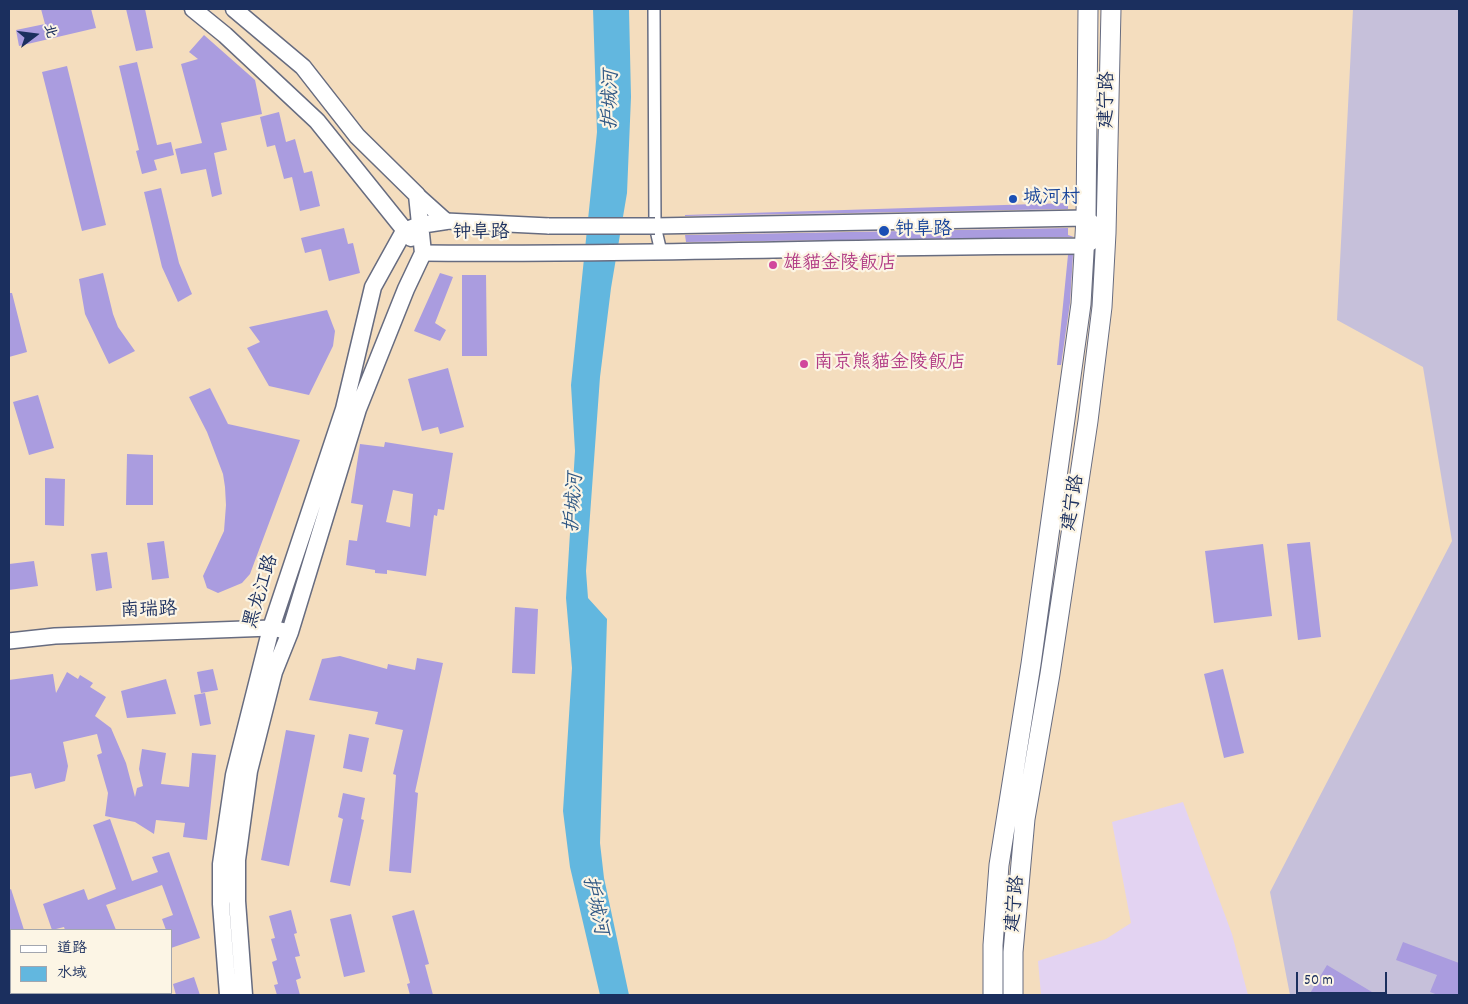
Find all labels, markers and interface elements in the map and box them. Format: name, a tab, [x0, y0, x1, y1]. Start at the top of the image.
north arrow	[10, 10, 60, 60]
text: 北	[38, 22, 61, 40]
water label: 护城河	[600, 70, 626, 130]
street label: 建宁路	[1097, 71, 1121, 129]
place label: 城河村	[1023, 188, 1080, 210]
marker: 城河村	[1007, 193, 1019, 205]
place label: 钟阜路	[895, 220, 952, 242]
street label: 钟阜路	[453, 223, 509, 245]
marker: 钟阜路	[877, 224, 891, 238]
place label: 雄貓金陵飯店	[783, 254, 897, 276]
marker: 雄貓金陵飯店	[767, 259, 779, 271]
place label: 南京熊貓金陵飯店	[814, 353, 966, 375]
marker: 南京熊貓金陵飯店	[798, 358, 810, 370]
water label: 护城河	[562, 472, 590, 534]
street label: 建宁路	[1059, 473, 1091, 533]
street label: 黑龙江路	[241, 552, 285, 632]
street label: 南瑞路	[120, 600, 178, 624]
water label: 护城河	[575, 874, 611, 938]
street label: 建宁路	[1003, 875, 1031, 933]
legend	[10, 929, 172, 994]
text: 道路	[57, 938, 87, 960]
scale bar	[1298, 962, 1389, 994]
text: 水域	[57, 963, 87, 985]
text: 50 m	[1304, 970, 1333, 992]

